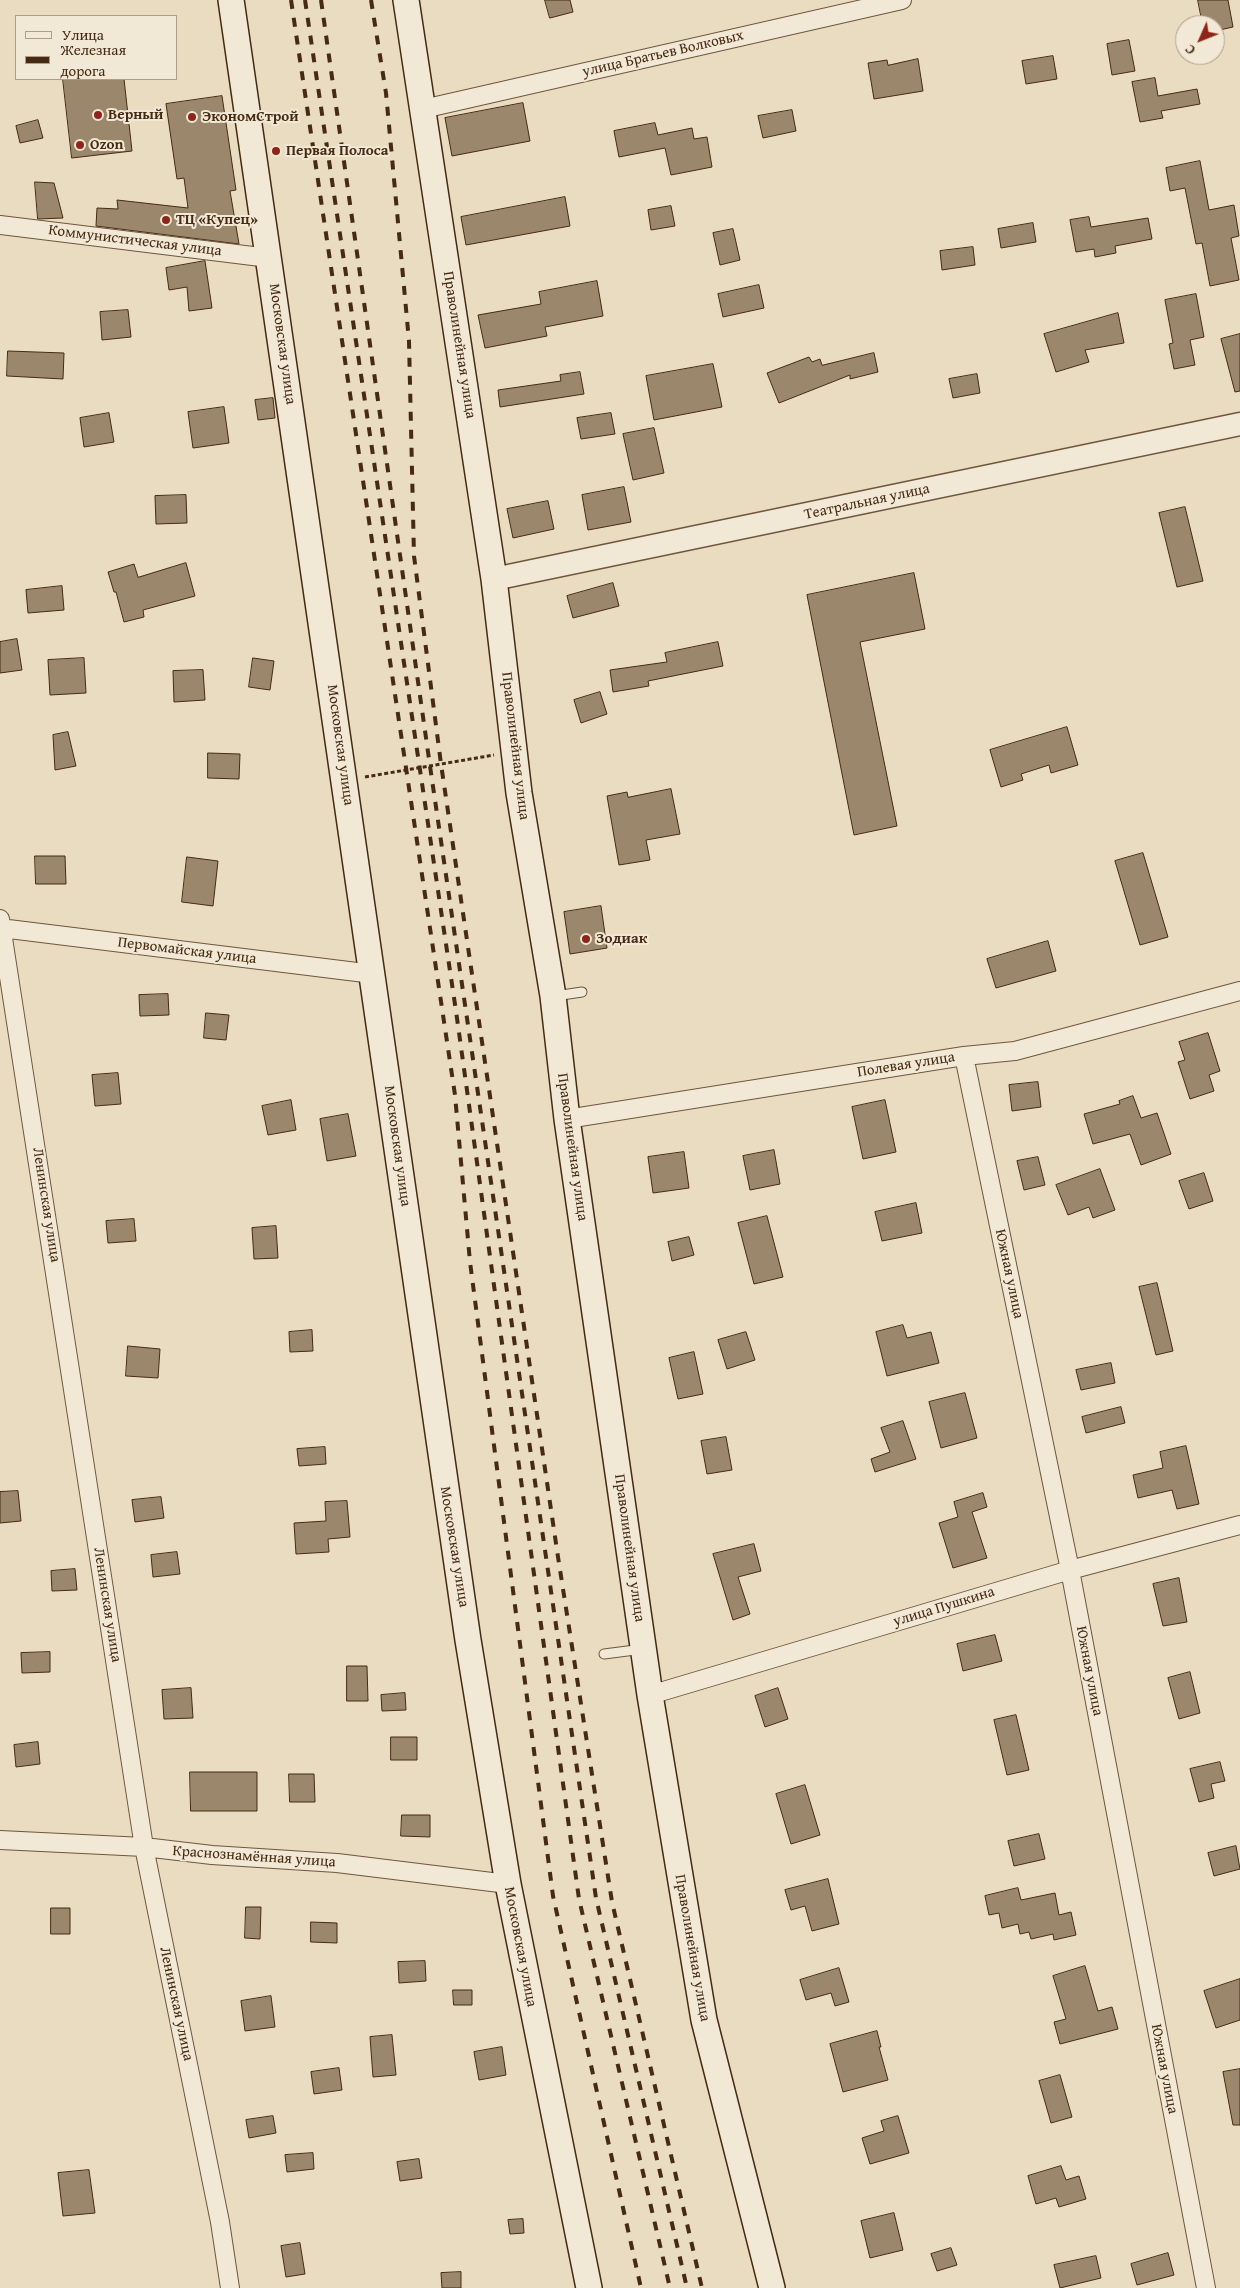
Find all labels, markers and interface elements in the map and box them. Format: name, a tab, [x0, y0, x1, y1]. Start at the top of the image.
legend	[15, 15, 178, 80]
north arrow	[1175, 15, 1225, 65]
text: Улица	[62, 24, 104, 45]
street label: улица Братьев Волковых	[581, 27, 745, 81]
text: Железная дорога	[60, 39, 126, 81]
text: С	[1180, 40, 1200, 60]
place label: Верный	[108, 106, 163, 124]
place label: ЭкономСтрой	[202, 108, 299, 126]
marker: Верный	[92, 109, 104, 121]
marker: ЭкономСтрой	[186, 111, 198, 123]
place label: Ozon	[90, 136, 123, 154]
marker: Ozon	[74, 139, 86, 151]
place label: Первая Полоса	[286, 142, 388, 160]
marker: Первая Полоса	[270, 145, 282, 157]
place label: ТЦ «Купец»	[176, 211, 258, 229]
marker: ТЦ «Купец»	[160, 214, 172, 226]
street label: Коммунистическая улица	[47, 221, 223, 261]
street label: Праволинейная улица	[438, 270, 480, 420]
street label: Московская улица	[265, 282, 299, 406]
street label: Театральная улица	[803, 480, 931, 524]
street label: Праволинейная улица	[497, 671, 533, 821]
street label: Московская улица	[323, 683, 357, 807]
place label: Зодиак	[596, 930, 647, 948]
marker: Зодиак	[580, 933, 592, 945]
street label: Первомайская улица	[117, 934, 257, 968]
street label: Полевая улица	[856, 1048, 956, 1082]
street label: Праволинейная улица	[553, 1072, 591, 1222]
street label: Московская улица	[380, 1084, 414, 1208]
street label: Ленинская улица	[28, 1146, 64, 1264]
street label: Южная улица	[991, 1228, 1027, 1320]
street label: Праволинейная улица	[610, 1473, 648, 1623]
street label: Московская улица	[436, 1485, 472, 1609]
street label: Ленинская улица	[89, 1546, 125, 1664]
street label: улица Пушкина	[891, 1583, 997, 1631]
street label: Южная улица	[1071, 1625, 1107, 1717]
street label: Краснознамённая улица	[172, 1842, 336, 1872]
street label: Праволинейная улица	[670, 1873, 714, 2023]
street label: Московская улица	[500, 1885, 540, 2009]
street label: Ленинская улица	[155, 1945, 197, 2063]
street label: Южная улица	[1146, 2023, 1182, 2115]

